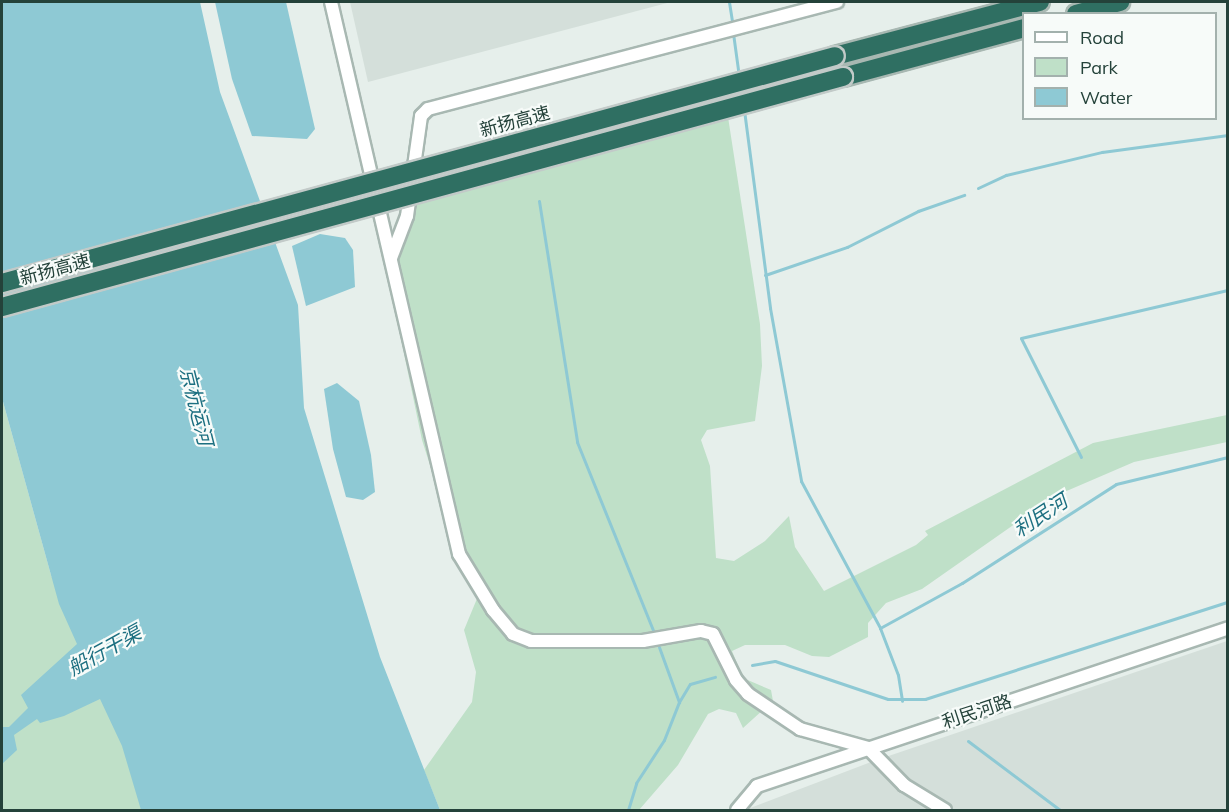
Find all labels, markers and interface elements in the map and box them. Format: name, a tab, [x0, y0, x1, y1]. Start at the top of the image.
legend	[1022, 12, 1217, 120]
text: Road	[1080, 26, 1124, 49]
text: Park	[1080, 56, 1118, 79]
text: Water	[1080, 86, 1132, 109]
street label: 新扬高速	[477, 102, 553, 142]
street label: 新扬高速	[17, 250, 93, 290]
water label: 京杭运河	[176, 364, 218, 448]
water label: 利民河	[1008, 489, 1072, 541]
water label: 船行干渠	[63, 620, 145, 680]
street label: 利民河路	[939, 691, 1015, 733]

